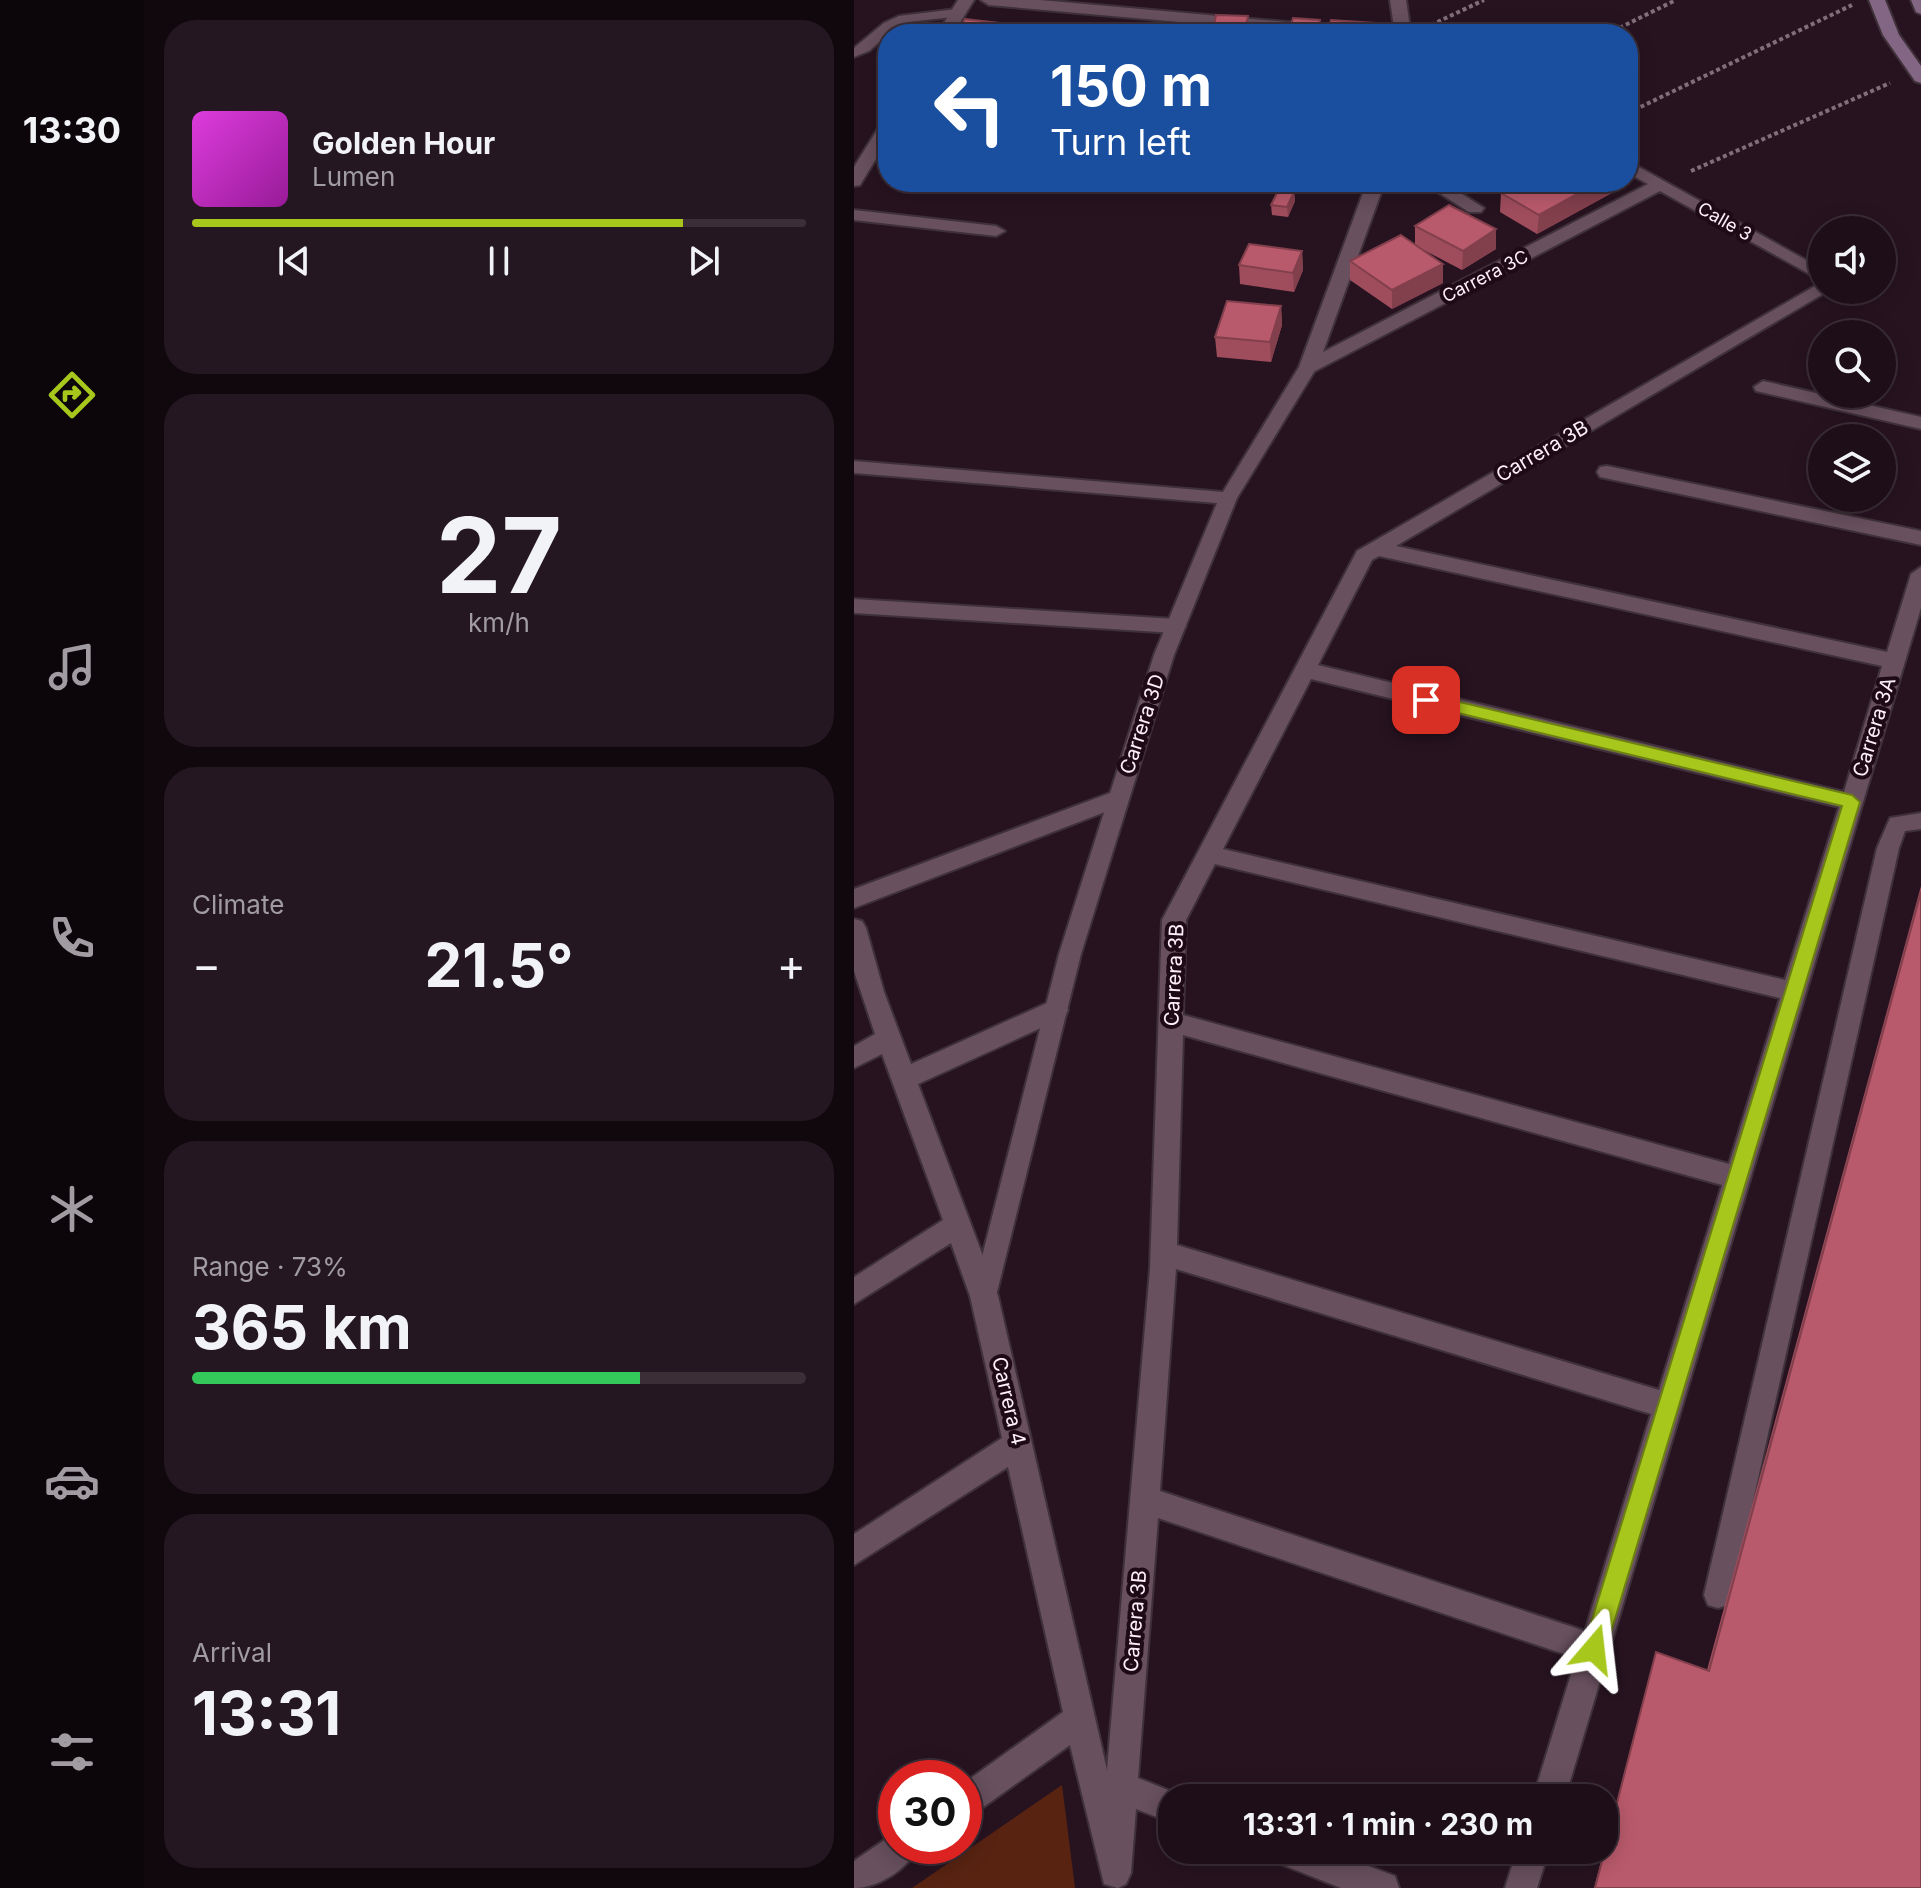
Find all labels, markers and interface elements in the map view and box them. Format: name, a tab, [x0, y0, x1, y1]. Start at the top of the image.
text: 150 m	[1050, 52, 1212, 120]
icon: left	[918, 56, 1022, 160]
text: 13:30	[23, 108, 121, 152]
text: Turn left	[1050, 120, 1191, 164]
text: Golden Hour	[312, 125, 495, 161]
text: Lumen	[312, 161, 395, 192]
street label: Calle 3	[1694, 197, 1756, 245]
map controls	[1808, 216, 1896, 512]
button: sound	[1808, 216, 1896, 304]
icon: previous	[272, 239, 316, 283]
icon: pause	[477, 239, 521, 283]
icon: next	[682, 239, 726, 283]
street label: Carrera 3C	[1439, 245, 1531, 307]
button: search	[1808, 320, 1896, 408]
icon: directions	[44, 367, 100, 423]
street label: Carrera 3B	[1492, 415, 1592, 487]
button: layers	[1808, 424, 1896, 512]
text: 27	[436, 492, 562, 618]
text: km/h	[468, 607, 530, 638]
icon: music	[44, 639, 100, 695]
pin	[1392, 666, 1460, 734]
street label: Carrera 3D	[1115, 671, 1169, 777]
street label: Carrera 3A	[1847, 674, 1901, 780]
icon: arrive	[1404, 678, 1448, 722]
text: Climate	[192, 889, 284, 920]
icon: phone	[44, 910, 100, 966]
street label: Carrera 3B	[1159, 923, 1189, 1027]
text: 21.5°	[425, 929, 573, 1001]
text: −	[192, 938, 221, 992]
text: +	[777, 938, 806, 992]
icon: climate	[44, 1181, 100, 1237]
text: Range · 73%	[192, 1251, 348, 1282]
text: 365 km	[192, 1291, 412, 1363]
street label: Carrera 4	[987, 1355, 1031, 1447]
icon: car	[44, 1453, 100, 1509]
street label: Carrera 3B	[1119, 1569, 1151, 1673]
position arrow	[1552, 1607, 1636, 1691]
text: Arrival	[192, 1637, 272, 1668]
text: 13:31	[192, 1677, 341, 1749]
icon: filters	[44, 1724, 100, 1780]
speed limit sign: 30	[878, 1760, 982, 1864]
text: 13:31 · 1 min · 230 m	[1243, 1806, 1533, 1842]

